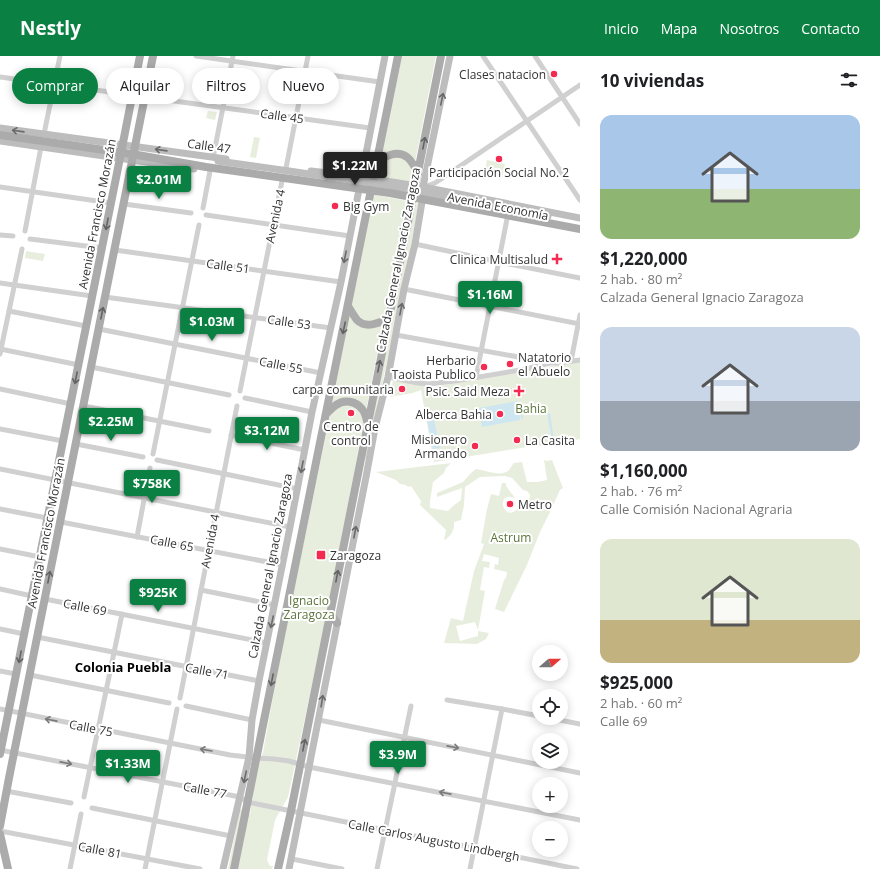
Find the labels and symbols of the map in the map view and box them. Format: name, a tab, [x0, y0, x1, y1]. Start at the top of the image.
place label: Clases natacion	[459, 66, 546, 83]
marker: Clases natacion	[549, 69, 559, 79]
one-way arrow	[438, 93, 446, 106]
street label: Calle 45	[259, 105, 305, 127]
one-way arrow	[12, 127, 25, 135]
street label: Calle 47	[186, 135, 232, 157]
street label: Avenida Francisco Morazán	[74, 137, 120, 291]
one-way arrow	[420, 137, 428, 150]
one-way arrow	[154, 146, 167, 154]
pin: $1.22M	[322, 152, 388, 186]
marker: Participación Social No. 2	[494, 154, 504, 164]
place label: Participación Social No. 2	[429, 164, 569, 181]
pin: $2.01M	[126, 166, 192, 200]
street label: Calzada General Ignacio Zaragoza	[372, 166, 424, 354]
street label: Avenida 4	[261, 187, 289, 245]
street label: Avenida Economía	[446, 188, 550, 224]
place label: Big Gym	[343, 198, 389, 215]
marker: Big Gym	[330, 201, 340, 211]
one-way arrow	[103, 217, 111, 230]
one-way arrow	[341, 250, 349, 263]
place label: Clinica Multisalud	[450, 251, 548, 268]
marker: Clinica Multisalud	[551, 253, 563, 265]
street label: Calle 51	[205, 255, 251, 277]
pin: $1.16M	[457, 281, 523, 315]
one-way arrow	[397, 303, 405, 316]
one-way arrow	[99, 306, 107, 319]
pin: $1.03M	[179, 308, 245, 342]
street label: Calle 53	[266, 311, 312, 333]
one-way arrow	[339, 321, 347, 334]
place label: Natatorio el Abuelo	[518, 349, 571, 380]
street label: Calle 55	[258, 352, 304, 378]
place label: Herbario Taoista Publico	[392, 352, 476, 383]
marker: Natatorio el Abuelo	[505, 359, 515, 369]
one-way arrow	[375, 360, 383, 373]
marker: Herbario Taoista Publico	[479, 362, 489, 372]
one-way arrow	[71, 372, 79, 385]
place label: carpa comunitaria	[292, 381, 394, 398]
place label: Psic. Said Meza	[425, 383, 510, 400]
marker: carpa comunitaria	[397, 384, 407, 394]
marker: Psic. Said Meza	[513, 385, 525, 397]
park label: Bahia	[515, 400, 547, 417]
place label: Alberca Bahia	[415, 406, 492, 423]
pin: $2.25M	[78, 408, 144, 442]
marker: Centro de control	[346, 408, 356, 418]
marker: Alberca Bahia	[495, 409, 505, 419]
pin: $3.12M	[234, 417, 300, 451]
place label: Centro de control	[323, 418, 379, 449]
place label: Misionero Armando	[411, 431, 467, 462]
place label: La Casita	[525, 432, 575, 449]
marker: La Casita	[512, 435, 522, 445]
marker: Misionero Armando	[470, 441, 480, 451]
street label: Avenida Francisco Morazán	[23, 456, 69, 610]
one-way arrow	[298, 460, 306, 473]
pin: $758K	[124, 470, 180, 504]
street label: Calzada General Ignacio Zaragoza	[244, 472, 296, 660]
place label: Metro	[518, 496, 552, 513]
marker: Metro	[505, 499, 515, 509]
street label: Avenida 4	[196, 512, 224, 569]
one-way arrow	[351, 526, 359, 539]
park label: Astrum	[491, 529, 531, 546]
street label: Calle 65	[149, 530, 195, 556]
place label: Zaragoza	[330, 547, 381, 564]
marker: Zaragoza	[315, 549, 327, 561]
one-way arrow	[333, 570, 341, 583]
one-way arrow	[46, 571, 54, 584]
pin: $925K	[130, 579, 186, 613]
park label: Ignacio Zaragoza	[283, 592, 335, 623]
street label: Calle 69	[62, 594, 108, 620]
one-way arrow	[267, 615, 275, 628]
north arrow	[532, 645, 568, 681]
one-way arrow	[15, 650, 23, 663]
district label: Colonia Puebla	[75, 658, 171, 676]
street label: Calle 71	[184, 658, 230, 684]
one-way arrow	[268, 673, 276, 686]
one-way arrow	[318, 695, 326, 708]
one-way arrow	[45, 715, 58, 723]
street label: Calle 75	[68, 715, 114, 741]
one-way arrow	[300, 739, 308, 752]
pin: $3.9M	[370, 741, 426, 775]
one-way arrow	[446, 744, 459, 752]
one-way arrow	[200, 746, 213, 754]
pin: $1.33M	[95, 750, 161, 784]
one-way arrow	[59, 759, 72, 767]
one-way arrow	[240, 770, 248, 783]
street label: Calle 77	[182, 777, 228, 803]
one-way arrow	[439, 789, 452, 797]
street label: Calle Carlos Augusto Lindbergh	[347, 815, 521, 865]
street label: Calle 81	[77, 837, 123, 863]

